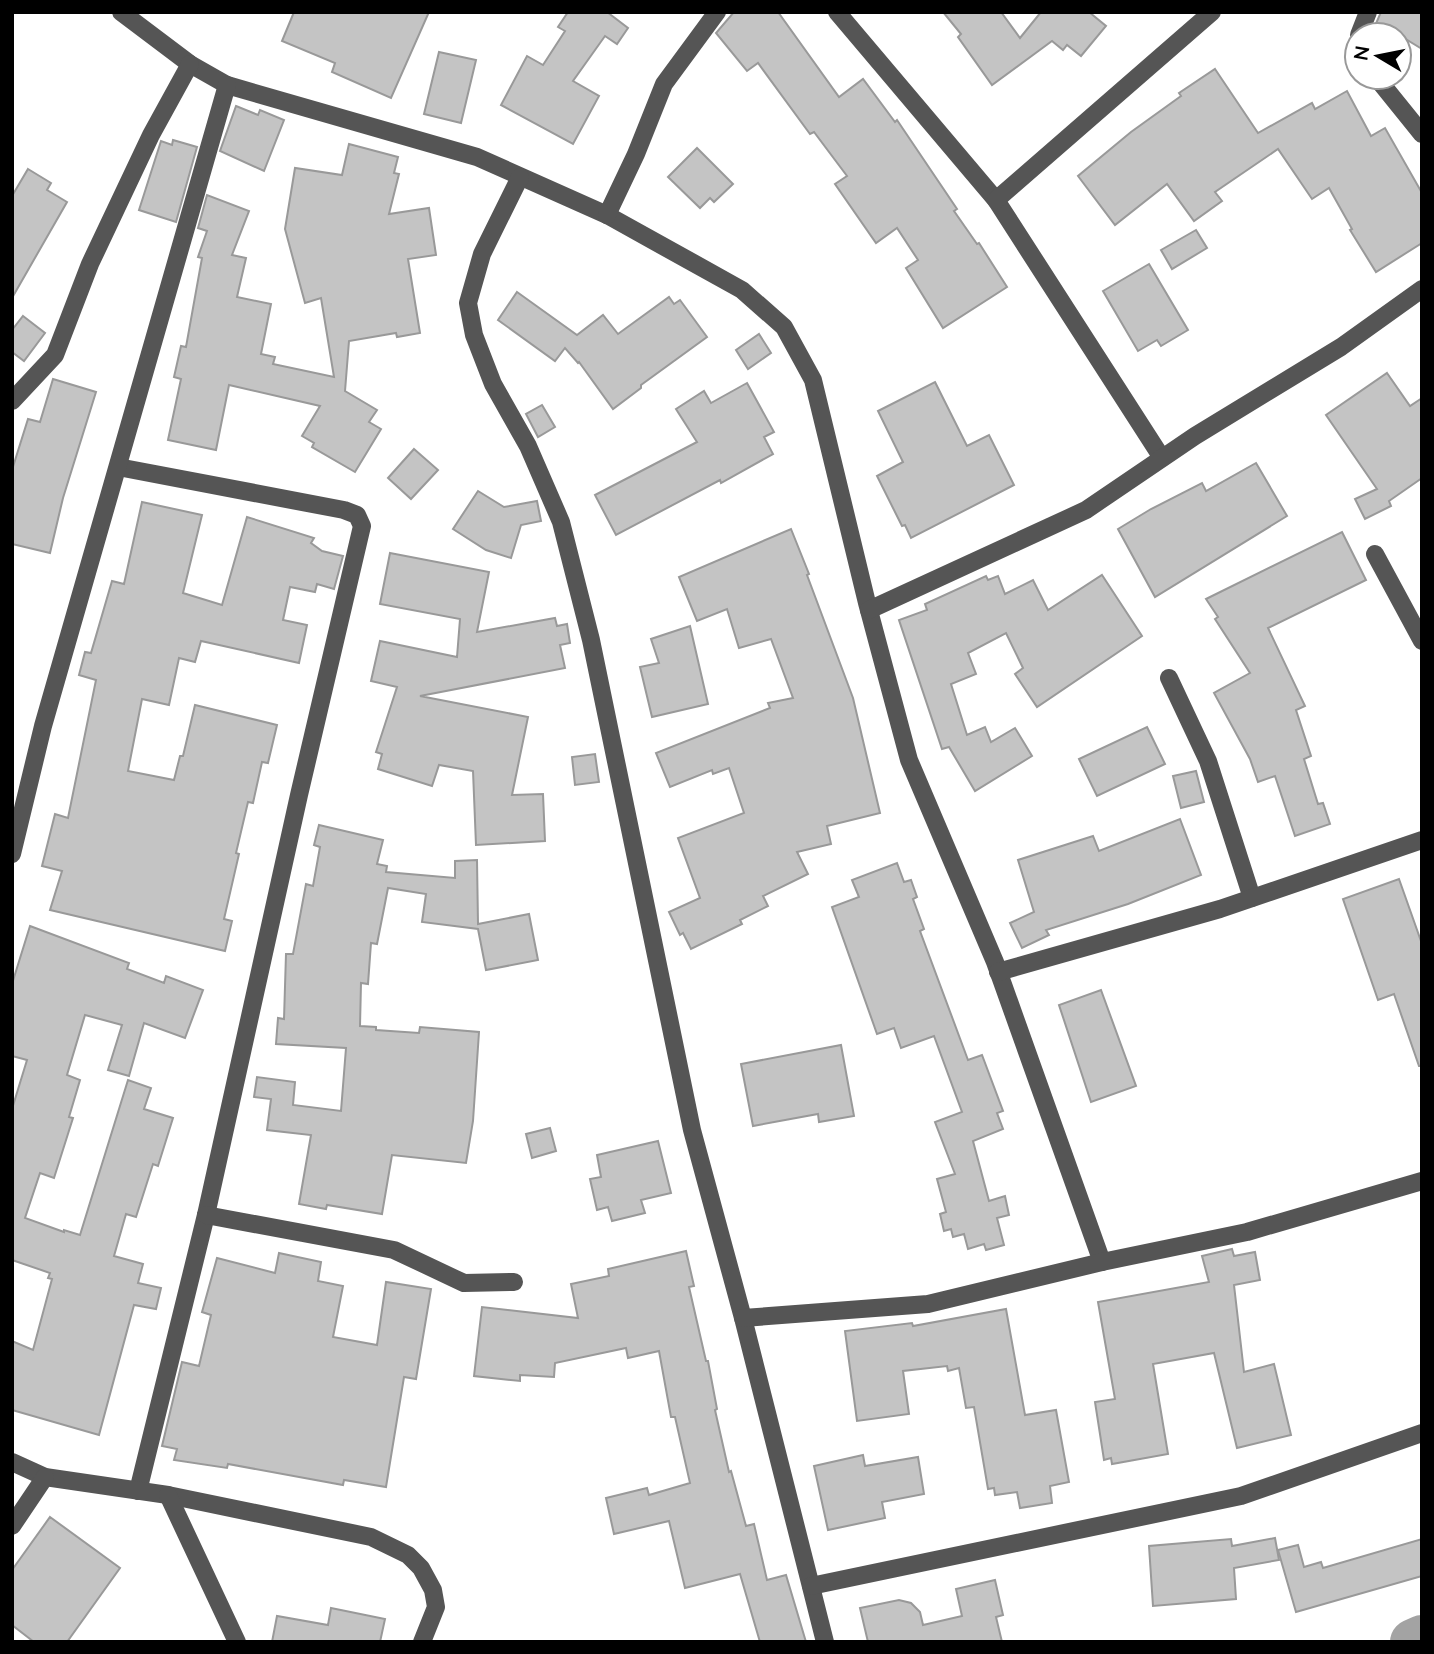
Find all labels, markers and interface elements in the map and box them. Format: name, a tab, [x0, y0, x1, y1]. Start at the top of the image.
north arrow	[1343, 21, 1413, 91]
text: N	[1348, 44, 1373, 62]

